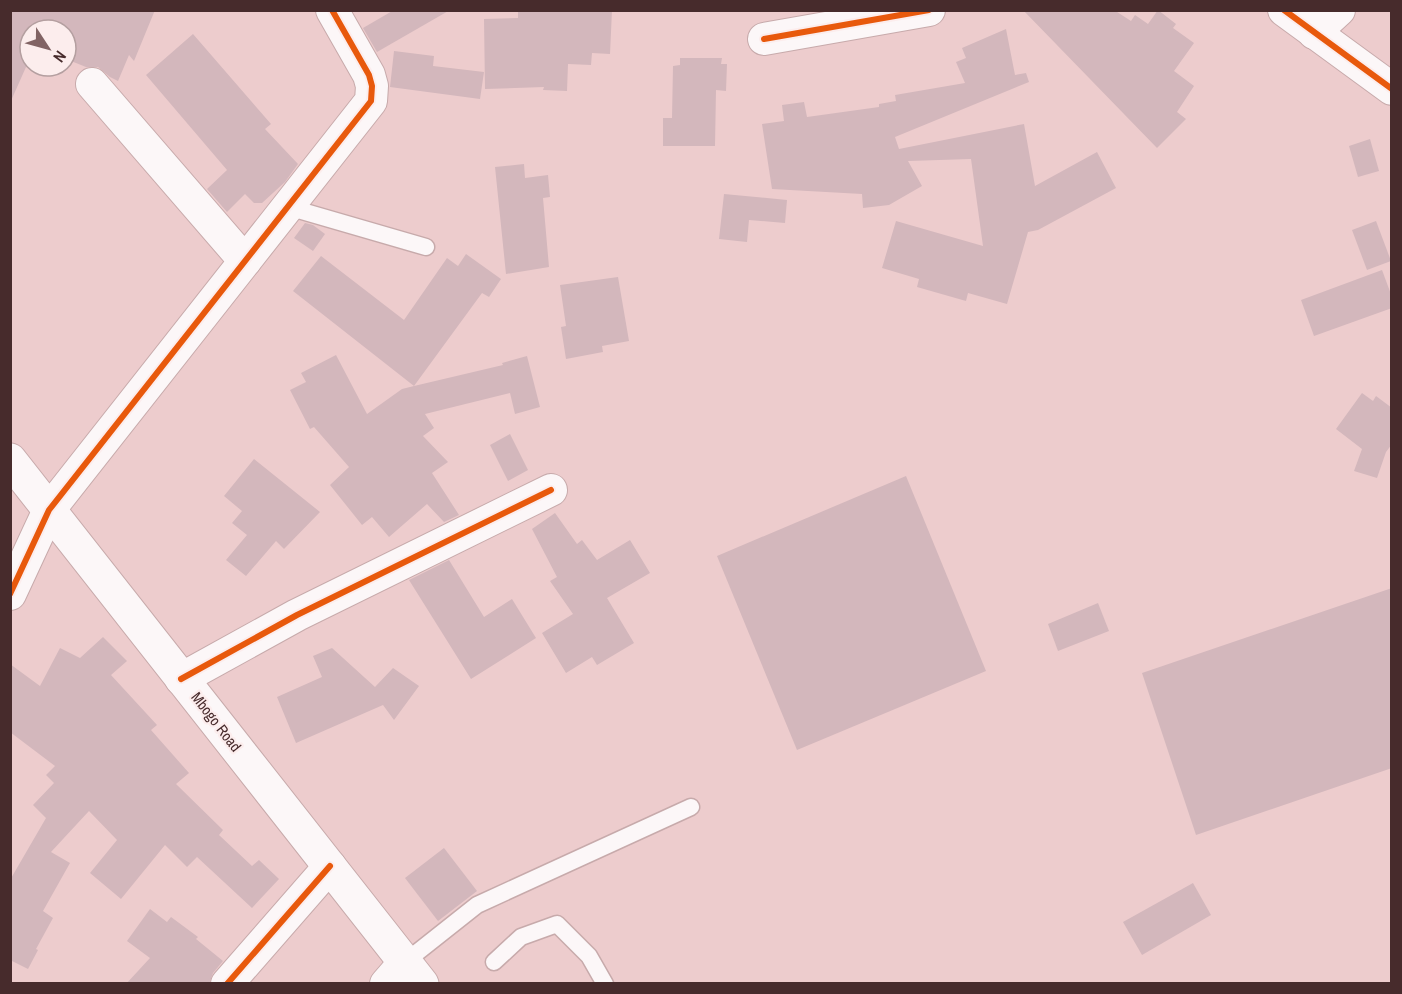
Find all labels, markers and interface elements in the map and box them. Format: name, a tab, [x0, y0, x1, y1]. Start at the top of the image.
north arrow	[18, 18, 78, 78]
text: N	[48, 47, 72, 67]
street label: Mbogo Road	[186, 687, 246, 756]

